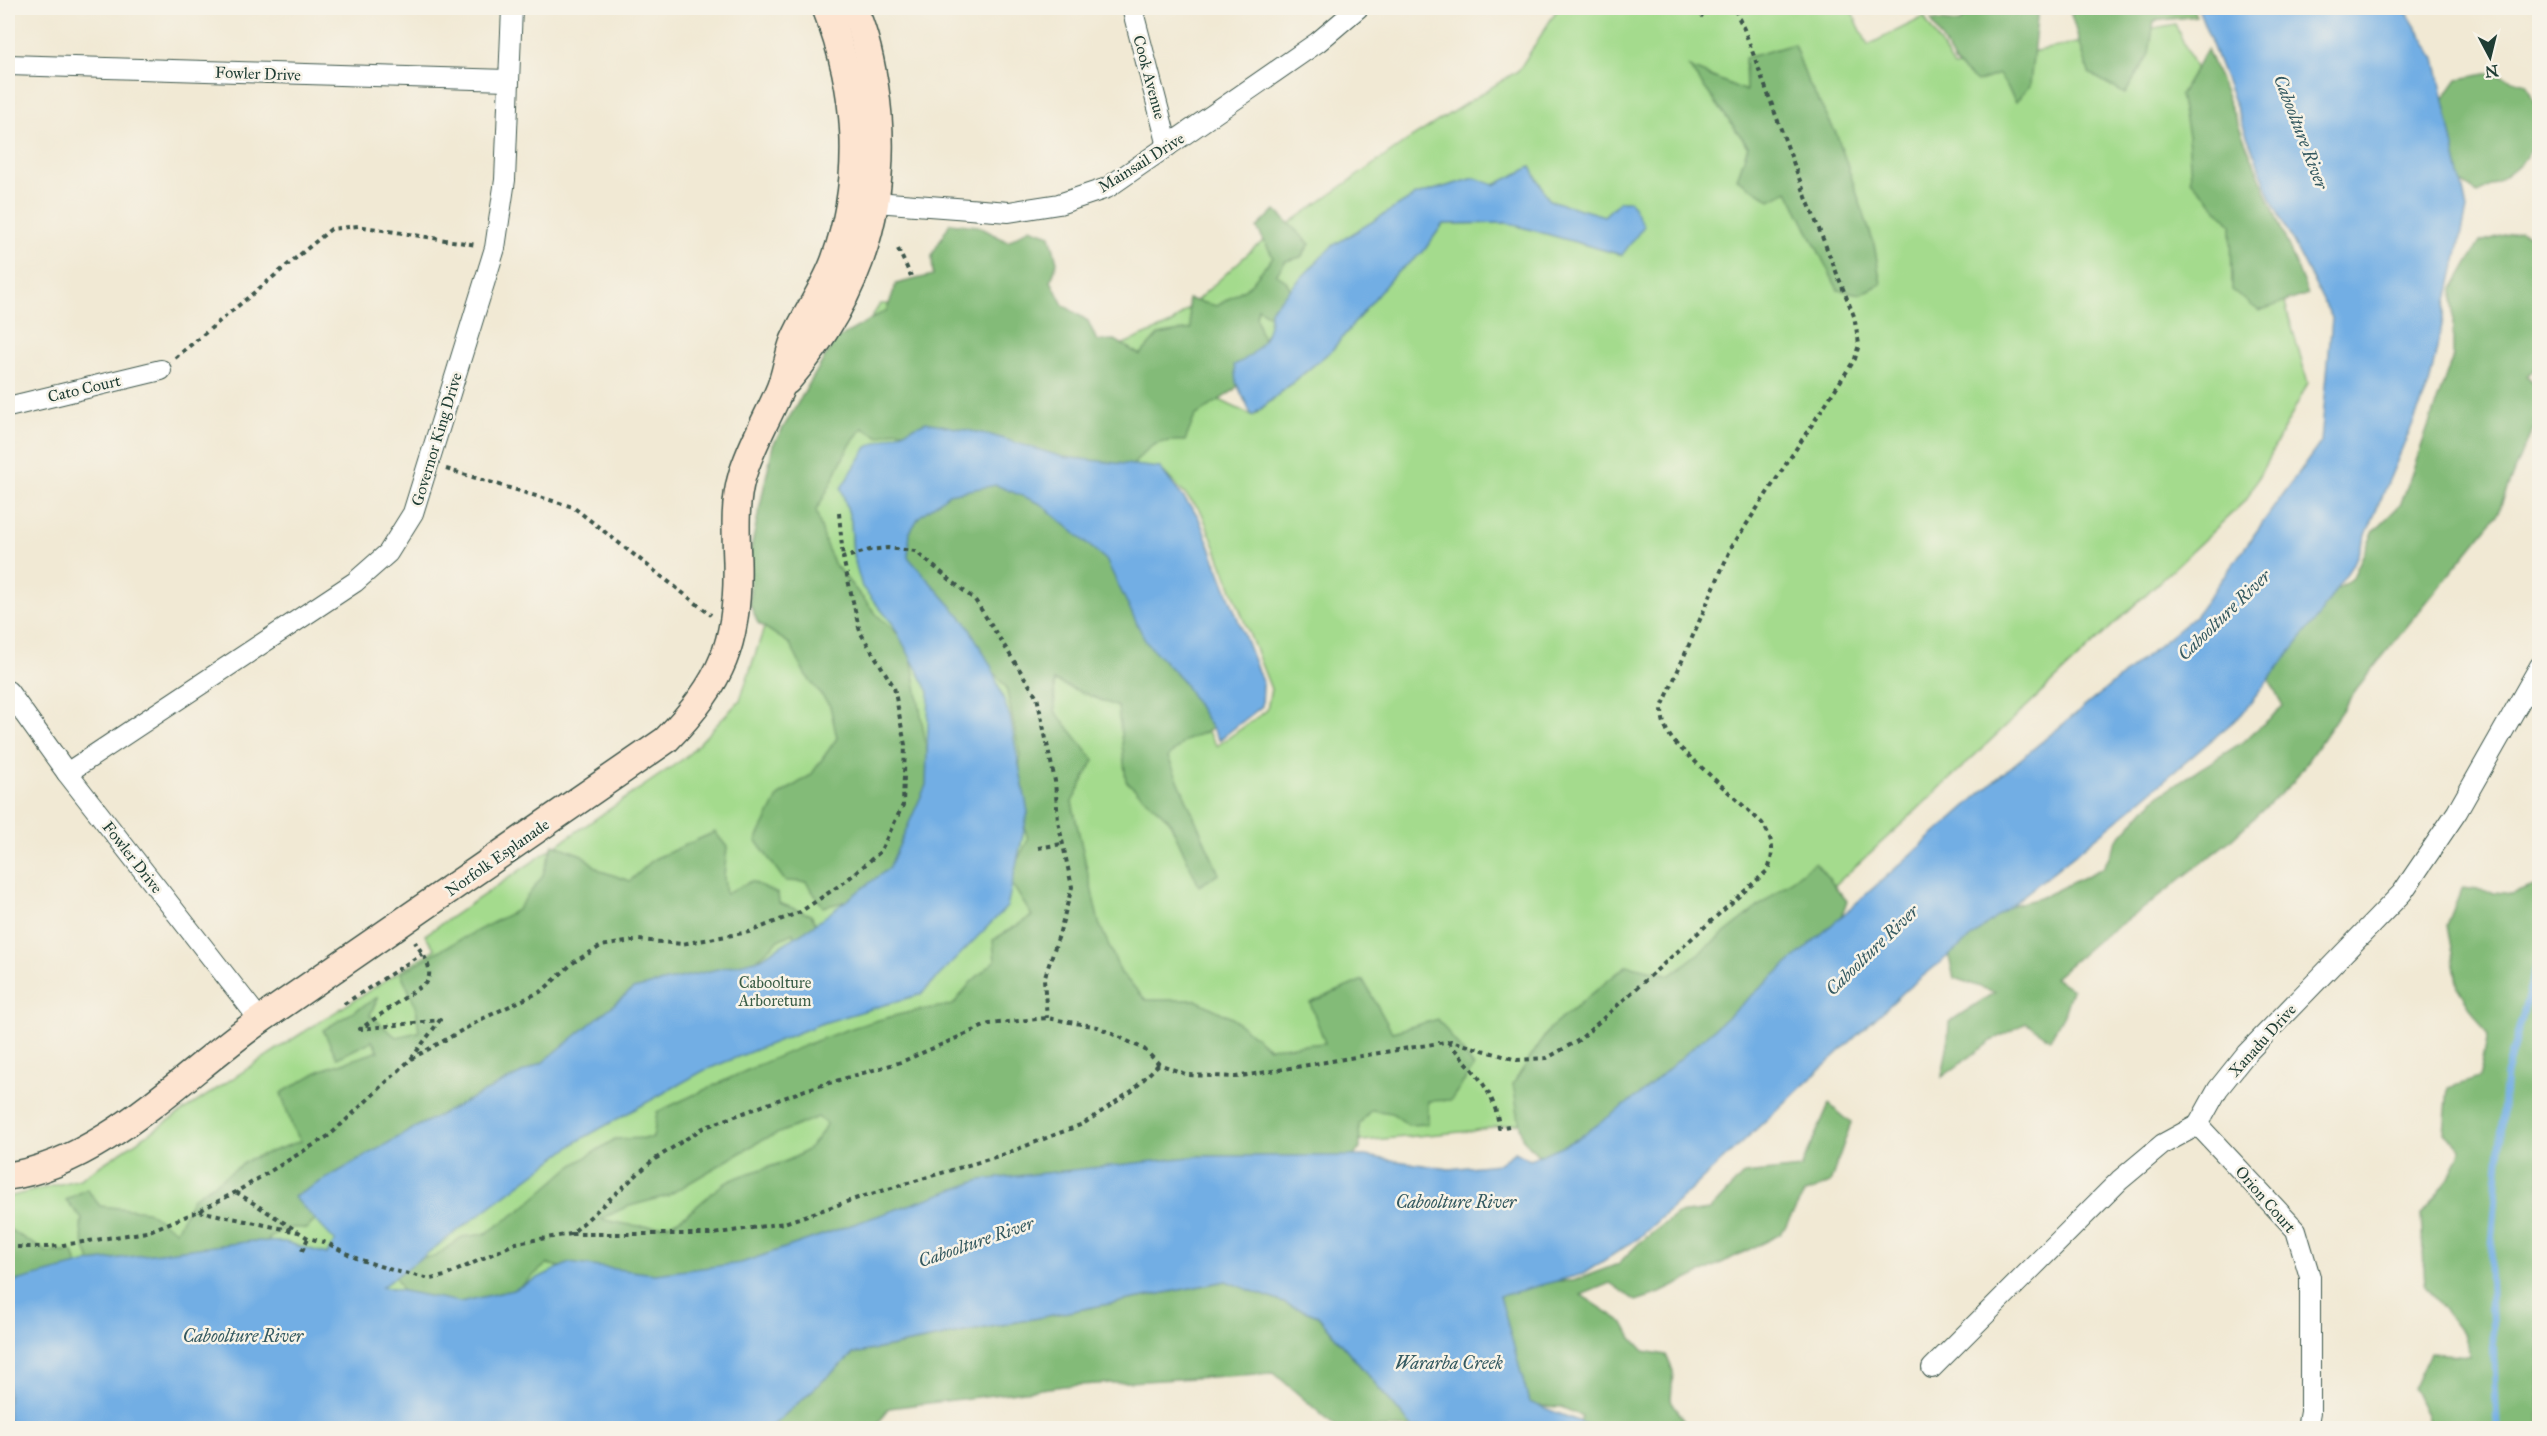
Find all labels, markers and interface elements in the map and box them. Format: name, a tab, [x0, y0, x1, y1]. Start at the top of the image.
north arrow	[2460, 27, 2520, 87]
street label: Cook Avenue	[1129, 33, 1170, 121]
text: N	[2483, 61, 2500, 82]
street label: Fowler Drive	[215, 63, 302, 85]
water label: Caboolture River	[2269, 72, 2333, 194]
street label: Mainsail Drive	[1095, 128, 1188, 196]
street label: Governor King Drive	[407, 370, 467, 508]
street label: Cato Court	[46, 371, 123, 406]
water label: Caboolture River	[2173, 564, 2276, 665]
street label: Norfolk Esplanade	[442, 814, 553, 900]
street label: Fowler Drive	[99, 818, 167, 897]
water label: Caboolture River	[1821, 899, 1924, 1000]
park label: Caboolture Arboretum	[738, 973, 812, 1010]
street label: Xanadu Drive	[2225, 1000, 2300, 1081]
street label: Orion Court	[2232, 1162, 2300, 1237]
water label: Caboolture River	[1396, 1191, 1518, 1213]
water label: Caboolture River	[915, 1211, 1038, 1272]
water label: Caboolture River	[183, 1325, 305, 1347]
water label: Wararba Creek	[1395, 1352, 1503, 1374]

